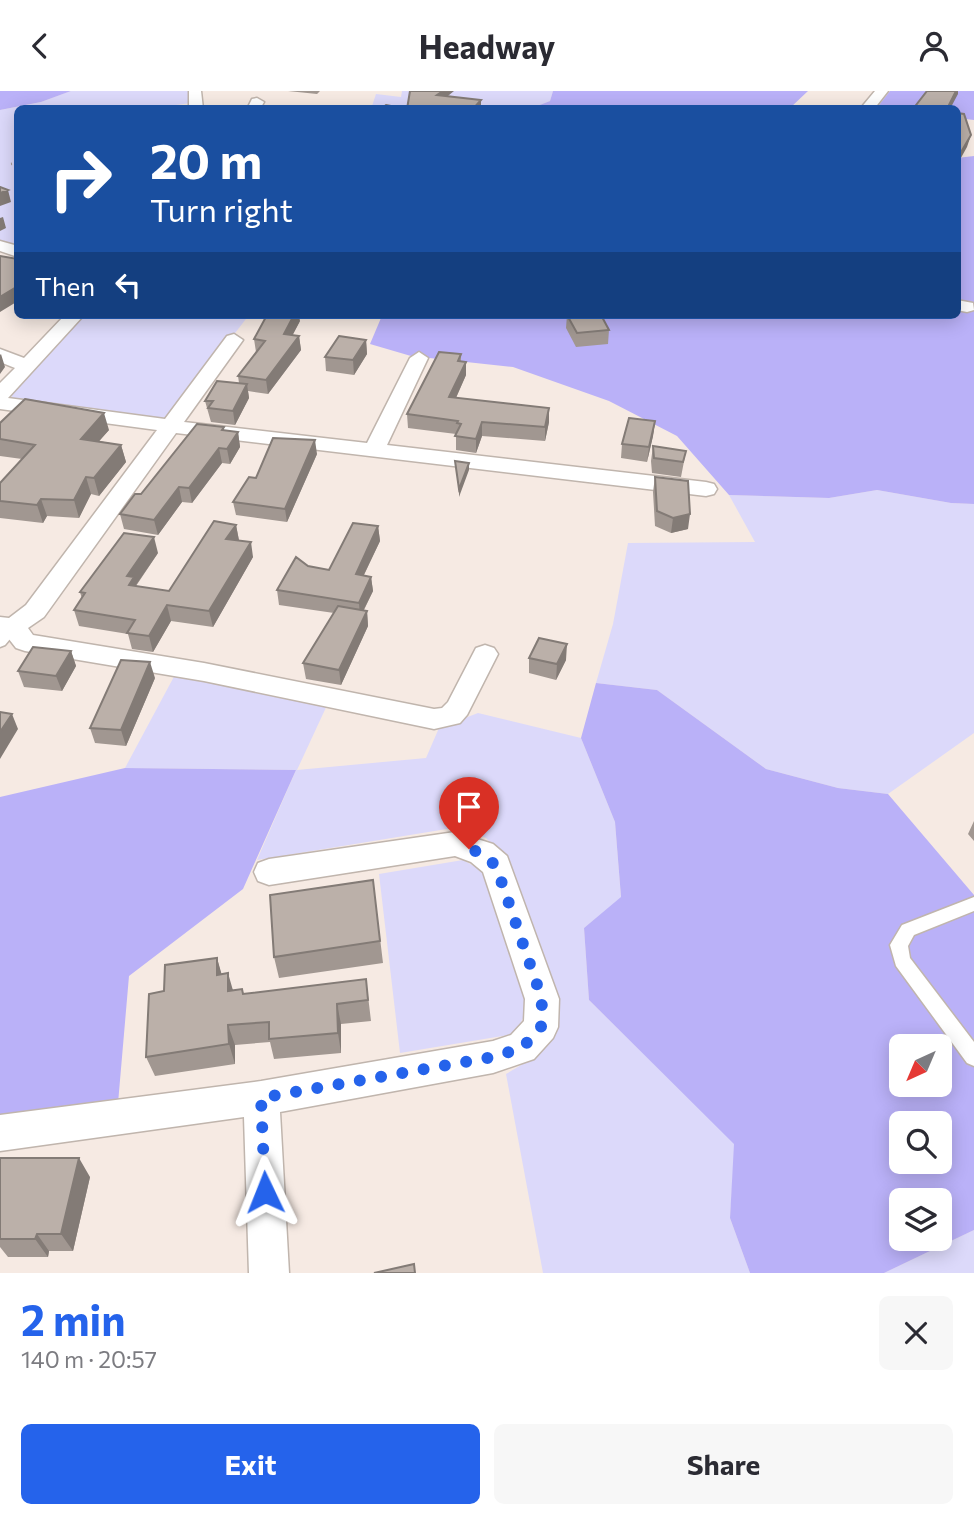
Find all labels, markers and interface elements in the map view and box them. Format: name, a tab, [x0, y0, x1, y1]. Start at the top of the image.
text: Headway	[419, 26, 555, 66]
icon: back	[21, 27, 59, 65]
icon: person	[915, 27, 953, 65]
text: 20 m	[150, 129, 262, 189]
icon: right	[35, 133, 126, 224]
text: Turn right	[150, 189, 293, 229]
icon: left	[109, 266, 147, 304]
text: Then	[35, 270, 95, 301]
pin	[439, 777, 499, 849]
icon: arrive	[450, 788, 488, 826]
north arrow	[889, 1034, 952, 1097]
map controls	[889, 1034, 952, 1251]
button: search	[889, 1111, 952, 1174]
position arrow	[228, 1155, 302, 1229]
button: layers	[889, 1188, 952, 1251]
text: 2 min	[21, 1293, 126, 1345]
button: close	[879, 1296, 953, 1370]
text: 140 m · 20:57	[21, 1345, 157, 1373]
button: Exit	[21, 1424, 480, 1504]
button: Share	[494, 1424, 953, 1504]

